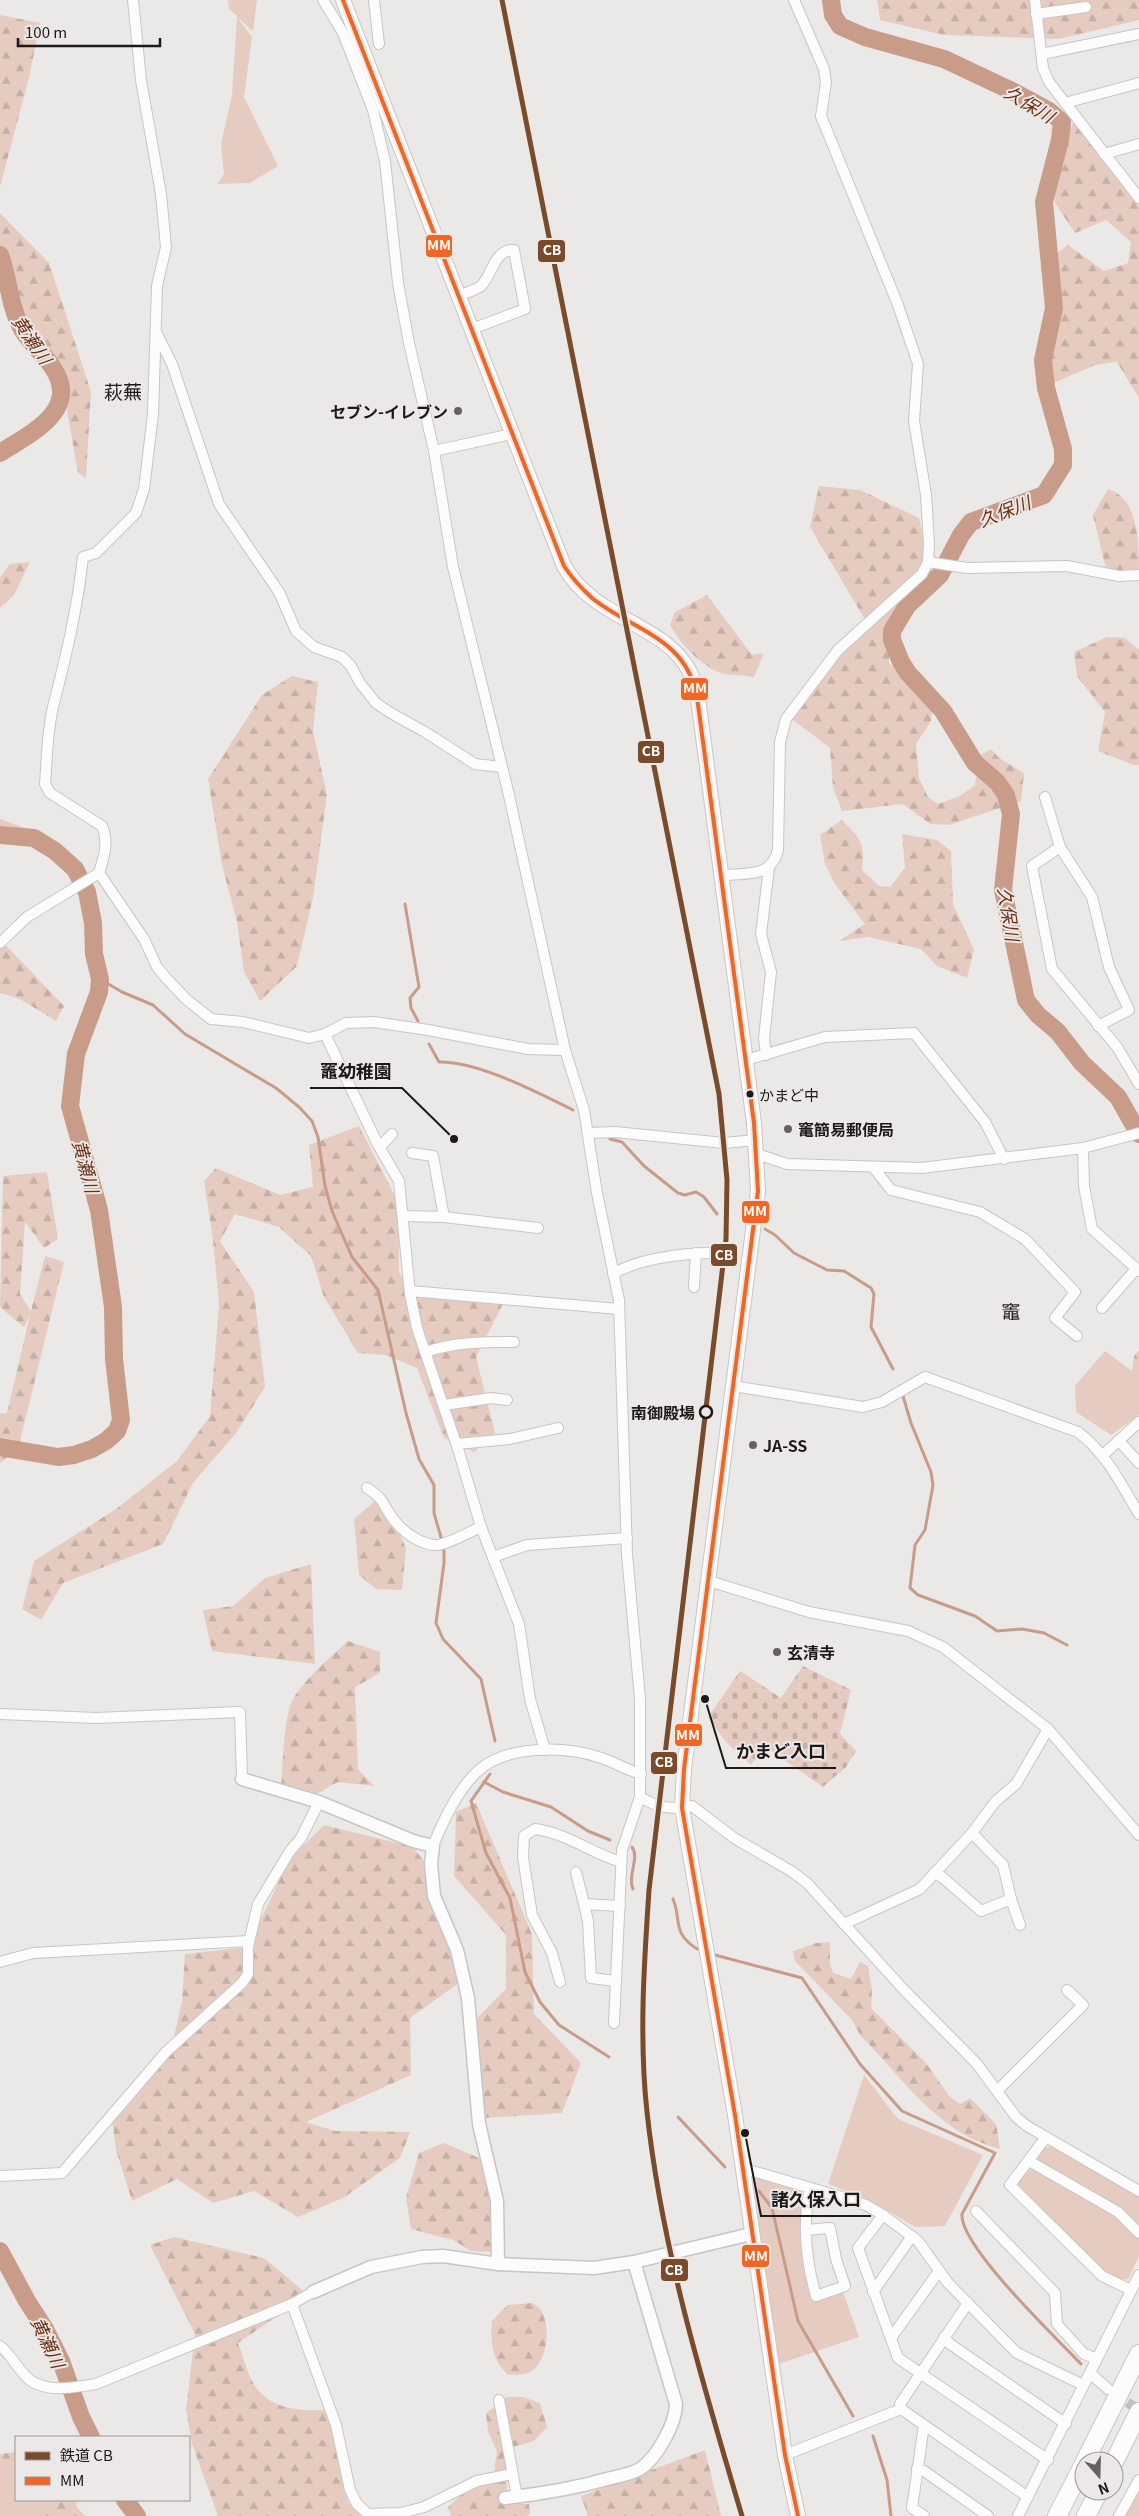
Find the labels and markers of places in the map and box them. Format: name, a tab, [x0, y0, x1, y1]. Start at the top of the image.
place label: セブン-イレブン	[330, 399, 448, 423]
marker: セブン-イレブン	[452, 405, 464, 417]
callout: 竈幼稚園	[310, 1055, 402, 1088]
place label: かまど中	[759, 1084, 819, 1105]
marker: かまど中	[745, 1089, 755, 1099]
place label: 竃簡易郵便局	[798, 1117, 894, 1141]
marker: 竃簡易郵便局	[782, 1123, 794, 1135]
place label: 南御殿場	[631, 1400, 695, 1424]
marker: 南御殿場	[699, 1405, 713, 1419]
place label: JA-SS	[763, 1433, 807, 1457]
marker: JA-SS	[747, 1439, 759, 1451]
place label: 玄清寺	[787, 1640, 835, 1664]
marker: 玄清寺	[771, 1646, 783, 1658]
callout: かまど入口	[726, 1735, 836, 1768]
callout: 諸久保入口	[761, 2183, 871, 2216]

